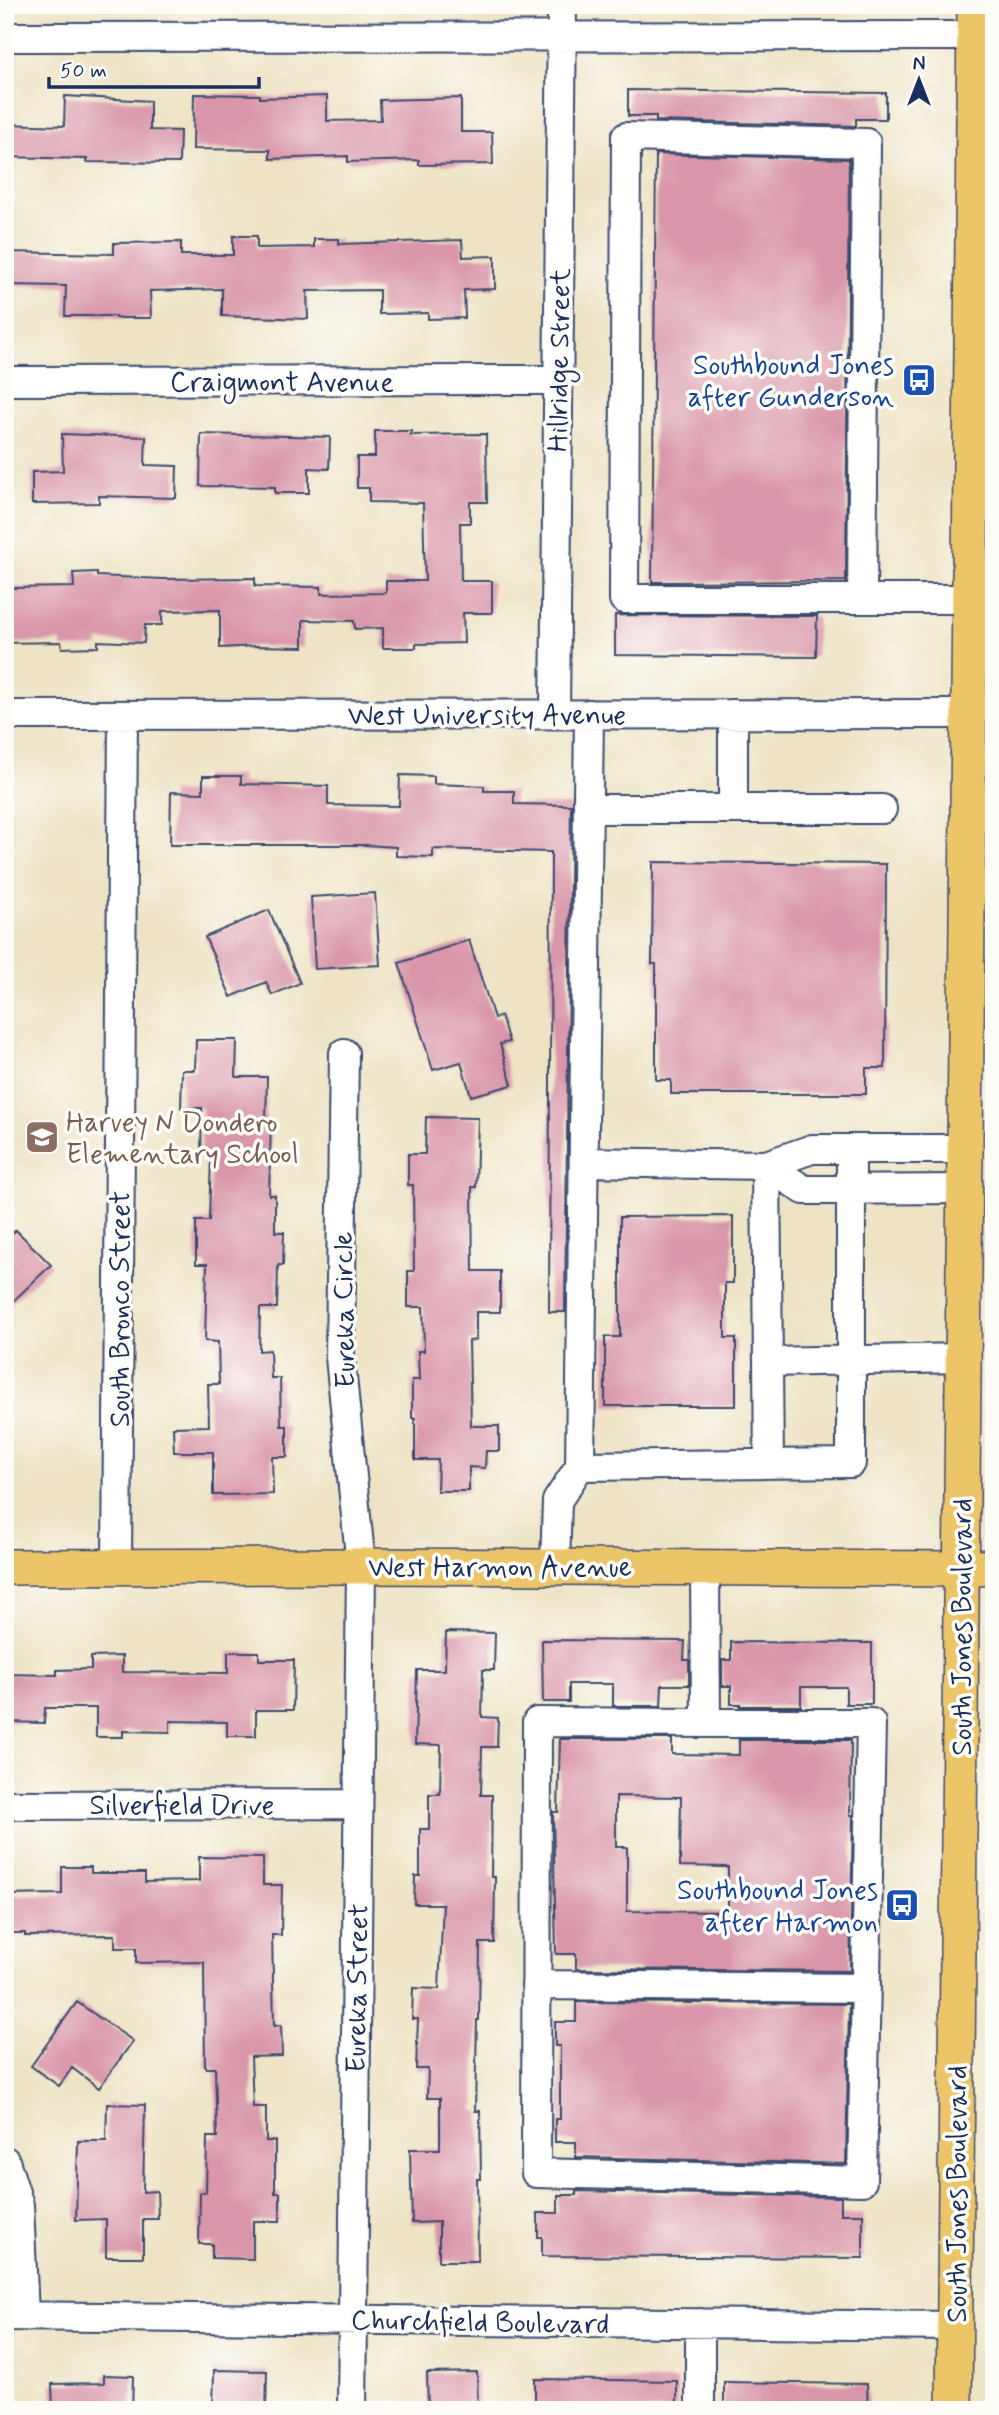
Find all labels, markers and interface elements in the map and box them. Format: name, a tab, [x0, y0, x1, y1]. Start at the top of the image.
scale bar	[49, 46, 259, 90]
north arrow	[884, 46, 954, 116]
text: N	[913, 52, 925, 77]
text: 50 m	[60, 57, 107, 85]
street label: Hillridge Street	[540, 267, 583, 452]
place label: Southbound Jones after Gunderson	[688, 348, 894, 417]
bus stop icon: Southbound Jones after Gunderson	[900, 361, 938, 399]
street label: Craigmont Avenue	[170, 365, 394, 404]
street label: West University Avenue	[348, 698, 626, 735]
place label: Harvey N Dondero Elementary School	[66, 1105, 299, 1174]
school or university icon: Harvey N Dondero Elementary School	[23, 1118, 61, 1156]
street label: South Bronco Street	[103, 1191, 140, 1427]
street label: Eureka Circle	[326, 1231, 365, 1389]
street label: South Jones Boulevard	[945, 1498, 982, 1756]
street label: West Harmon Avenue	[368, 1550, 632, 1587]
street label: Silverfield Drive	[90, 1788, 274, 1825]
place label: Southbound Jones after Harmon	[677, 1873, 878, 1942]
bus stop icon: Southbound Jones after Harmon	[883, 1886, 921, 1924]
street label: Eureka Street	[339, 1903, 378, 2073]
street label: South Jones Boulevard	[940, 2065, 977, 2323]
street label: Churchfield Boulevard	[350, 2303, 609, 2344]

